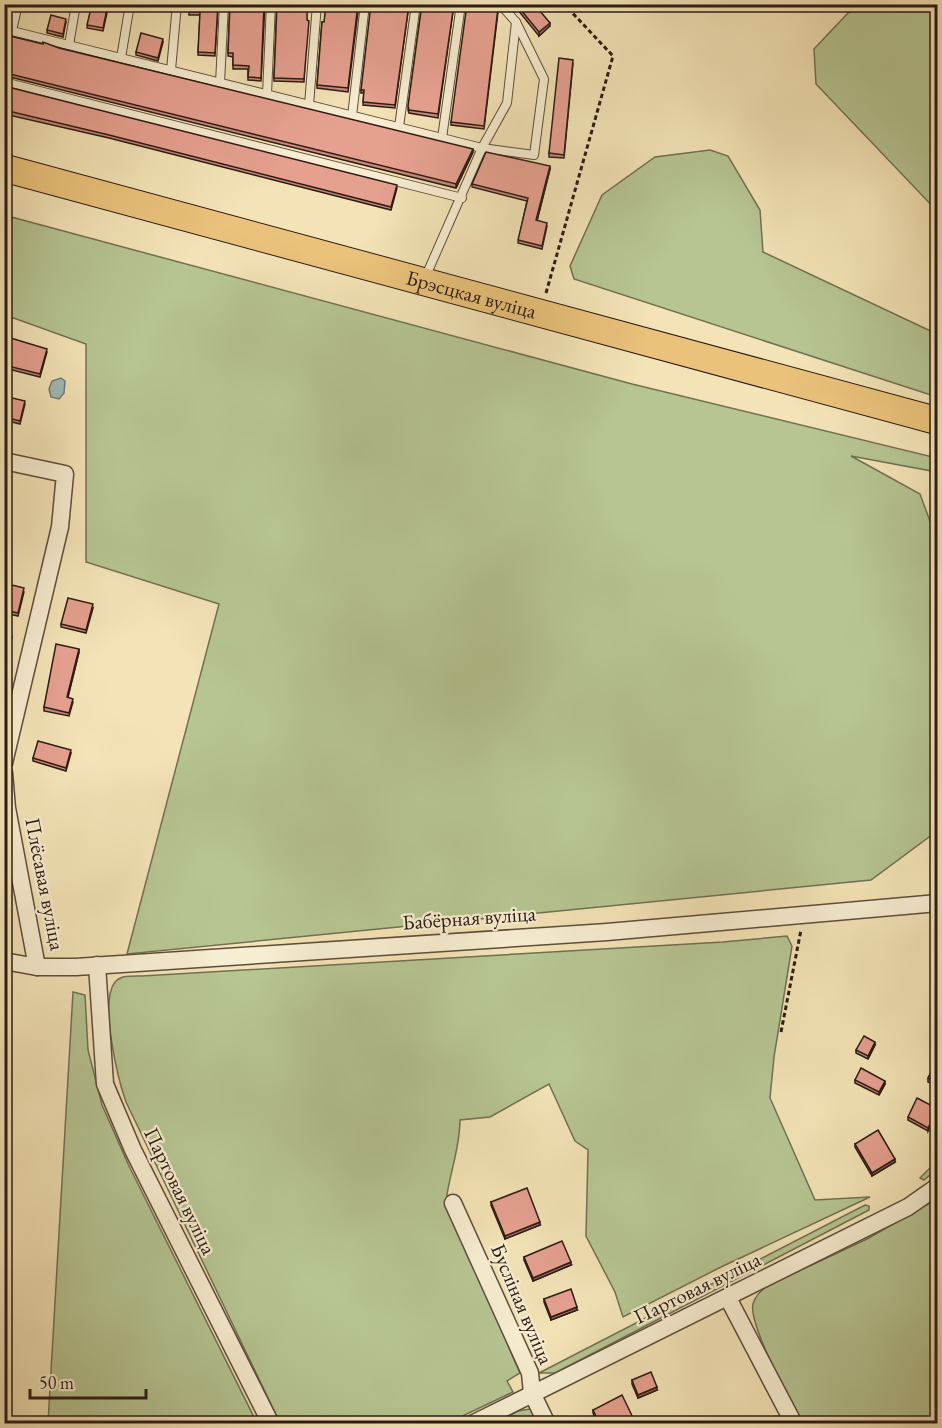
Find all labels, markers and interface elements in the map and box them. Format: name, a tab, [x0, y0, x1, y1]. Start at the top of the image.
street label: Брэсцкая вуліца	[403, 264, 540, 325]
street label: Плёсавая вуліца	[19, 815, 72, 953]
street label: Бабёрная вуліца	[401, 899, 537, 936]
street label: Партовая вуліца	[138, 1123, 223, 1259]
street label: Бусліная вуліца	[485, 1239, 560, 1369]
street label: Партовая вуліца	[629, 1245, 765, 1330]
scale bar	[30, 1362, 146, 1400]
text: 50 m	[39, 1371, 74, 1394]

